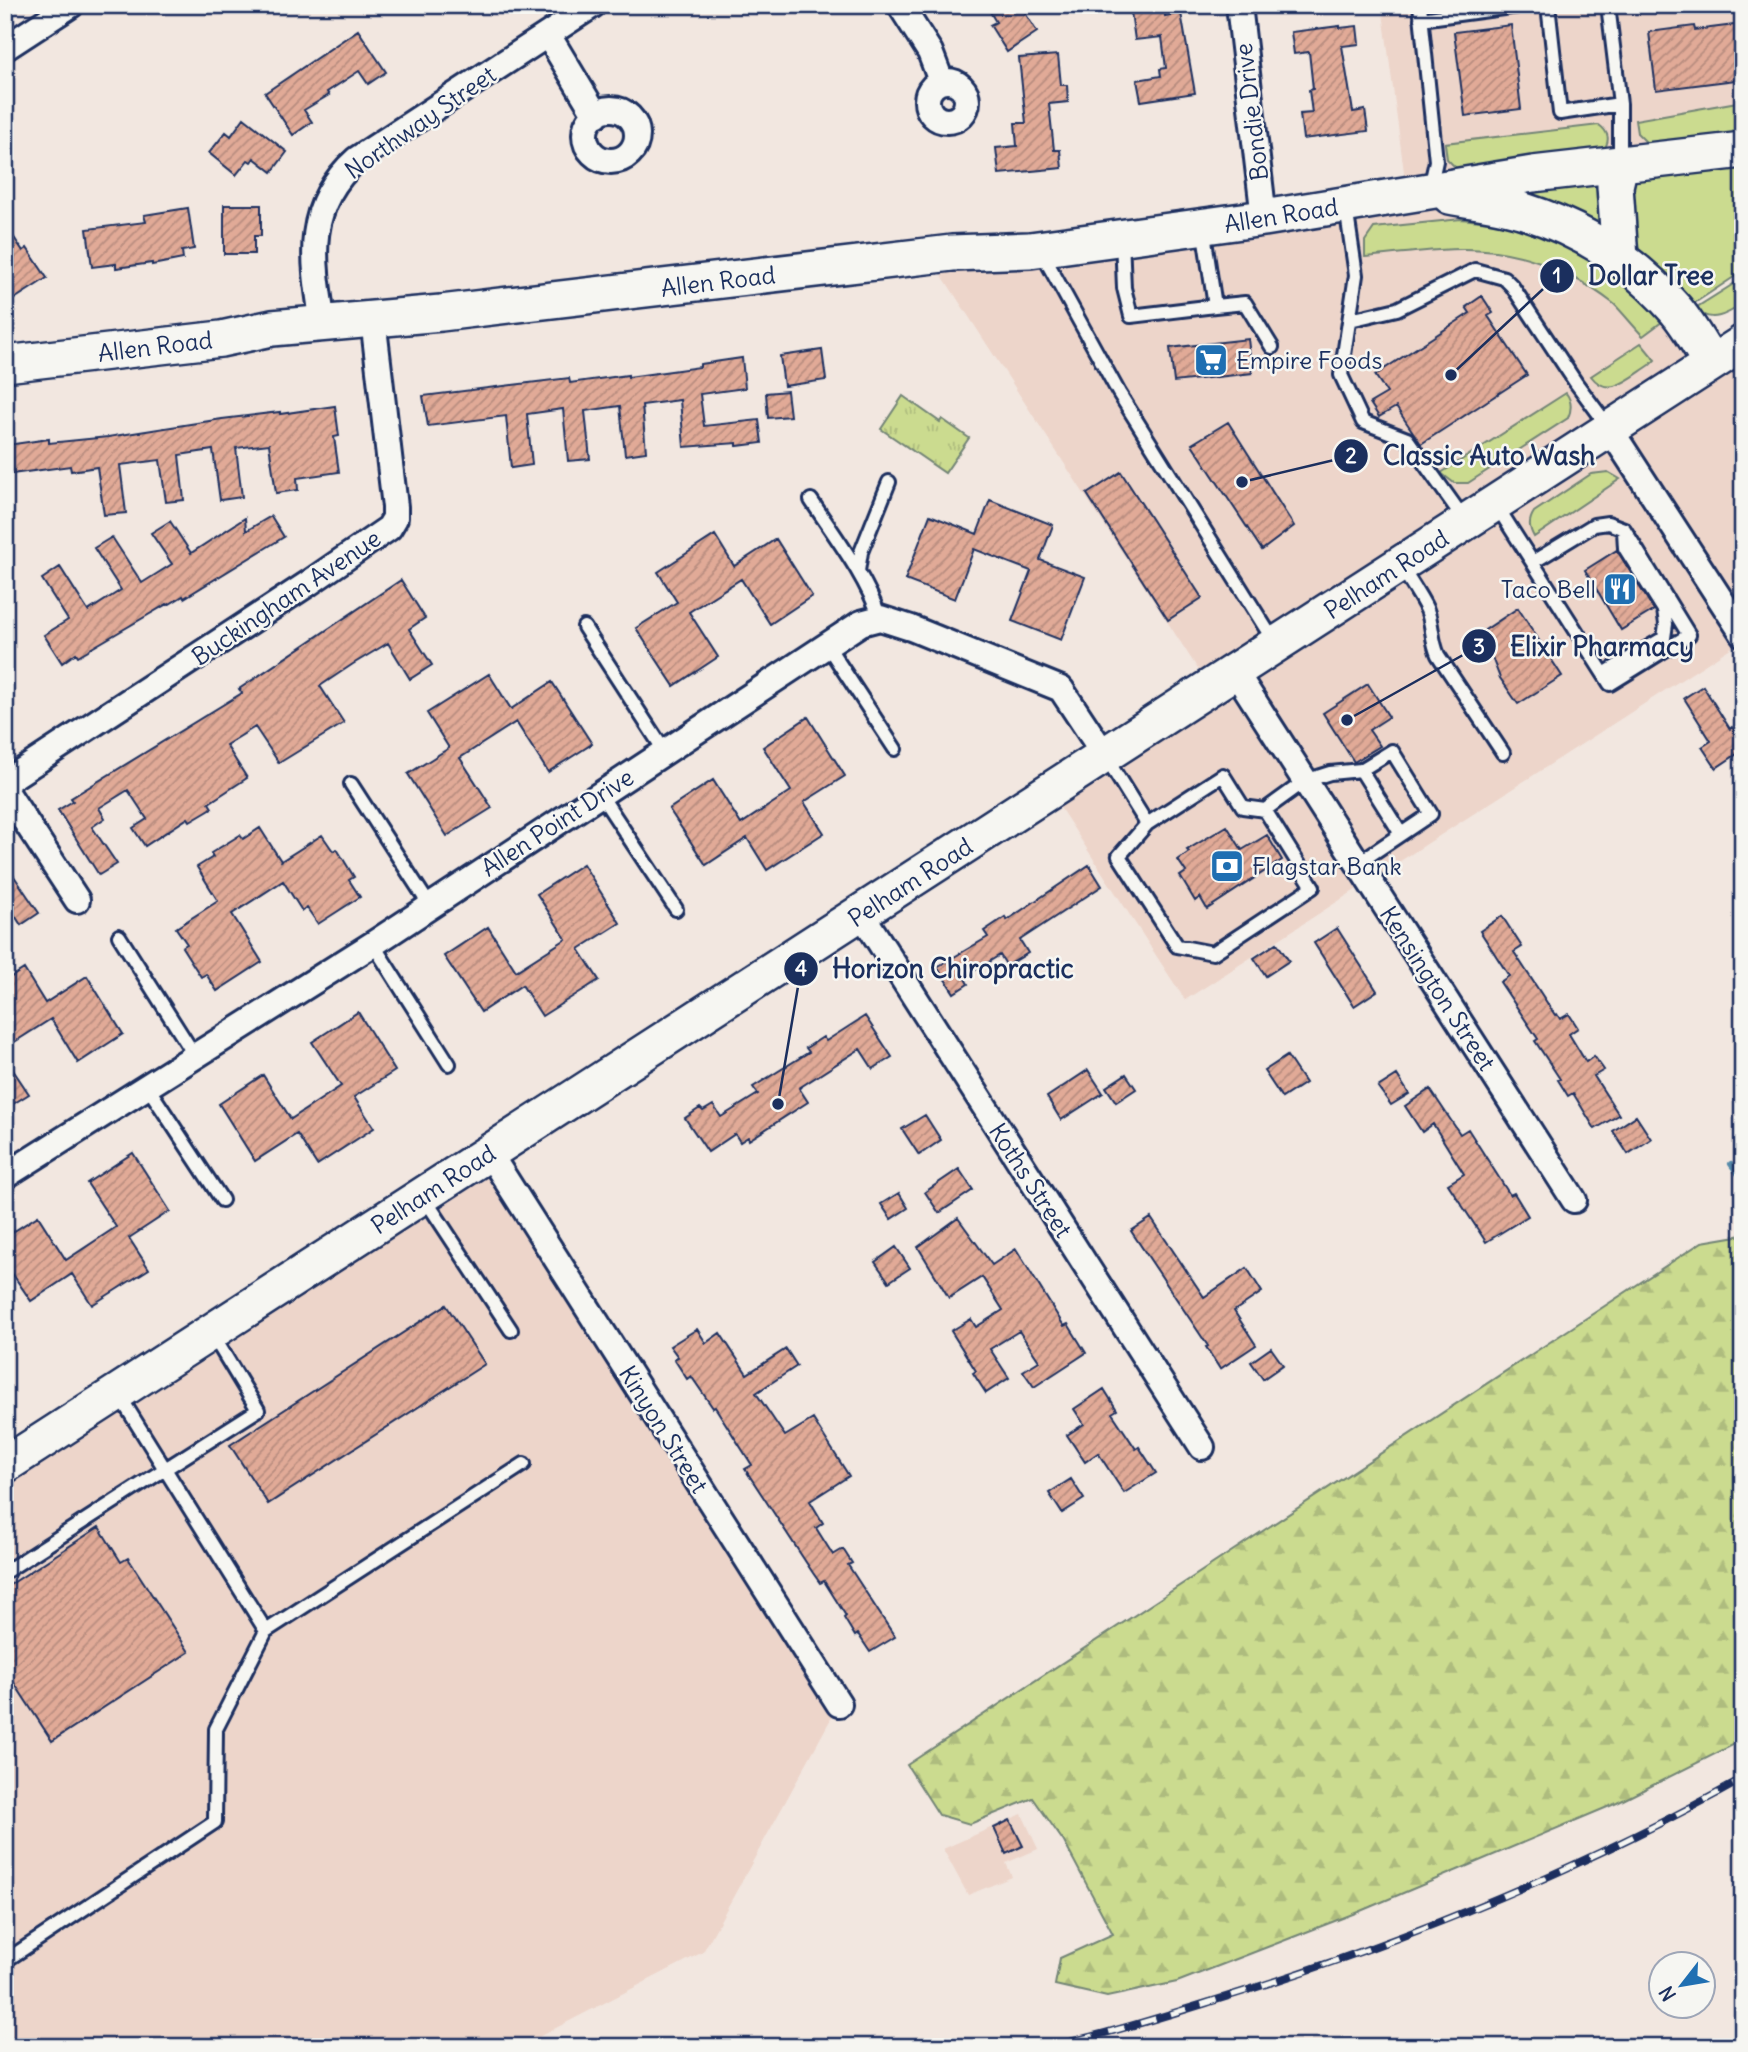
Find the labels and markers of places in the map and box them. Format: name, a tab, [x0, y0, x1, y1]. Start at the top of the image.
callout: Dollar Tree	[1539, 252, 1728, 299]
supermarket icon: Empire Foods	[1192, 341, 1230, 379]
place label: Empire Foods	[1236, 345, 1382, 375]
callout: Classic Auto Wash	[1334, 433, 1609, 480]
restaurant icon: Taco Bell	[1601, 570, 1639, 608]
place label: Taco Bell	[1501, 574, 1596, 604]
callout: Elixir Pharmacy	[1461, 623, 1708, 670]
bank icon: Flagstar Bank	[1208, 847, 1246, 885]
place label: Flagstar Bank	[1252, 851, 1402, 881]
callout: Horizon Chiropractic	[784, 945, 1088, 992]

